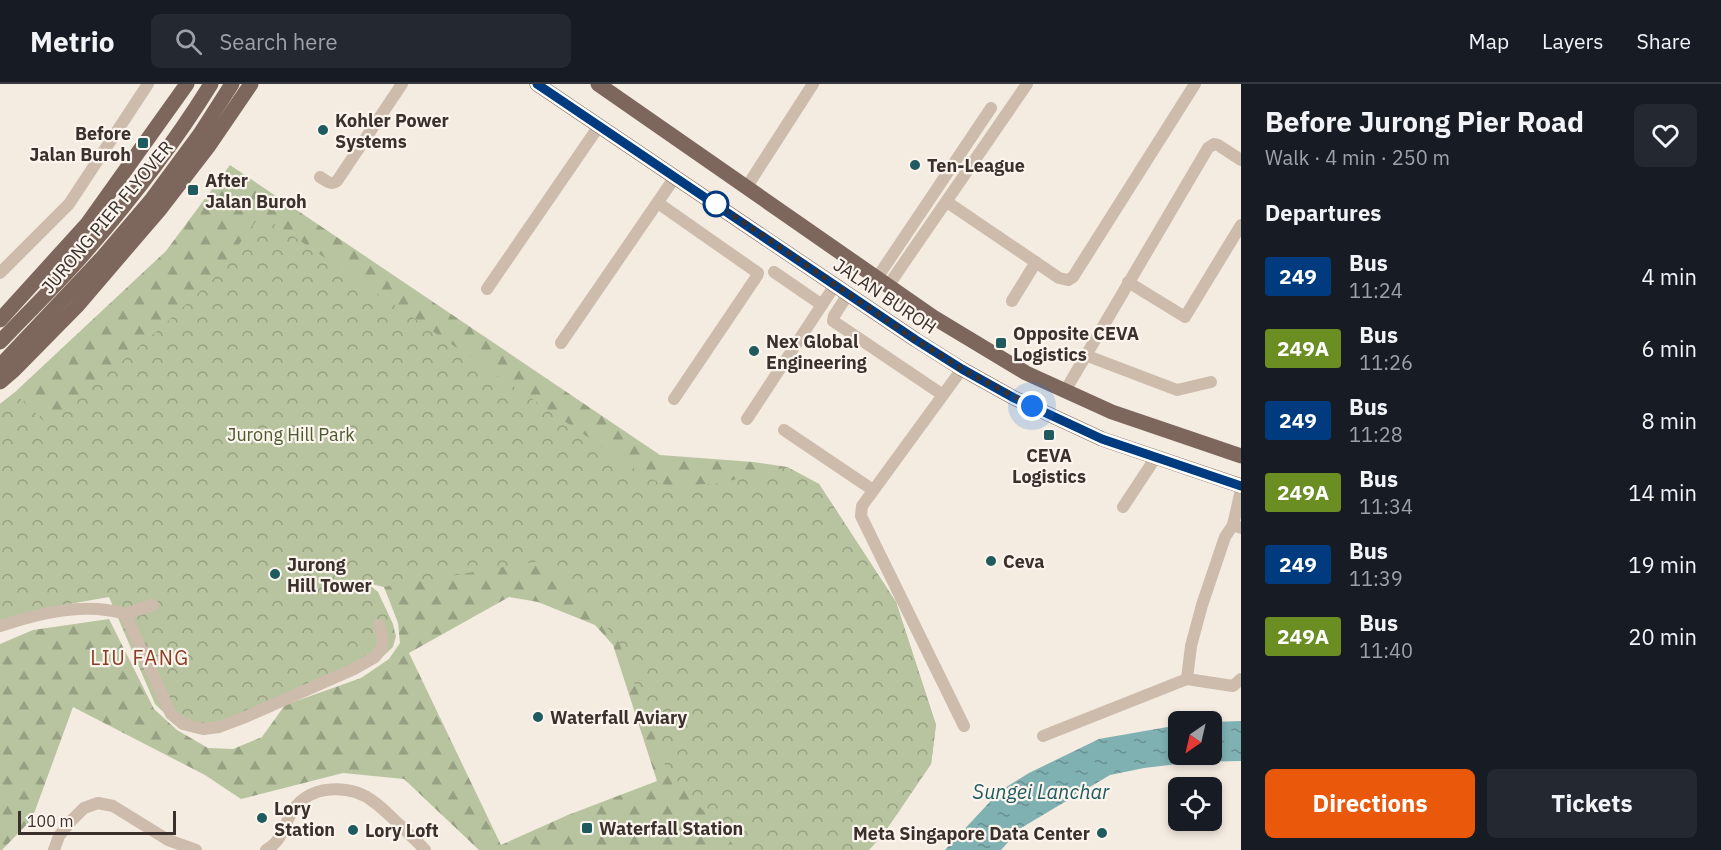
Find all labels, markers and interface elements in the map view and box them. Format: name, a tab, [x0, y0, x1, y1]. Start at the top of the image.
search box	[151, 14, 571, 68]
text: Metrio	[30, 23, 115, 60]
icon: search	[172, 25, 205, 58]
text: Search here	[220, 27, 337, 56]
text: Map	[1469, 27, 1509, 55]
text: Layers	[1542, 27, 1604, 55]
text: Share	[1637, 27, 1691, 55]
text: Before Jurong Pier Road	[1265, 103, 1584, 140]
button: heart	[1634, 104, 1697, 167]
place label: Kohler Power Systems	[335, 109, 449, 153]
place label: Before Jalan Buroh	[29, 122, 131, 166]
marker: Kohler Power Systems	[316, 123, 330, 137]
street label: JURONG PIER FLYOVER	[36, 136, 178, 298]
marker: Before Jalan Buroh	[136, 136, 150, 150]
text: Walk · 4 min · 250 m	[1265, 144, 1450, 171]
place label: Ten-League	[927, 154, 1025, 177]
marker: Ten-League	[908, 158, 922, 172]
place label: After Jalan Buroh	[205, 169, 307, 213]
marker: After Jalan Buroh	[186, 183, 200, 197]
unlabelled marker	[703, 191, 729, 217]
text: Departures	[1265, 198, 1381, 227]
text: Bus	[1349, 248, 1388, 277]
street label: JALAN BUROH	[829, 253, 941, 339]
text: 249	[1279, 262, 1317, 290]
text: 4 min	[1641, 262, 1697, 291]
text: 11:24	[1349, 277, 1403, 304]
text: Bus	[1359, 320, 1398, 349]
place label: Opposite CEVA Logistics	[1013, 322, 1139, 366]
place label: Nex Global Engineering	[766, 330, 867, 374]
text: 249A	[1277, 334, 1329, 362]
text: 6 min	[1641, 334, 1697, 363]
marker: Opposite CEVA Logistics	[994, 336, 1008, 350]
marker: Nex Global Engineering	[747, 344, 761, 358]
text: 11:26	[1359, 349, 1413, 376]
your location	[1017, 391, 1047, 421]
text: Bus	[1349, 392, 1388, 421]
text: 249	[1279, 406, 1317, 434]
text: 8 min	[1641, 406, 1697, 435]
text: 11:28	[1349, 421, 1403, 448]
park label: Jurong Hill Park	[227, 423, 355, 446]
marker: CEVA Logistics	[1042, 428, 1056, 442]
place label: CEVA Logistics	[1012, 444, 1086, 488]
text: Bus	[1359, 464, 1398, 493]
text: 249A	[1277, 478, 1329, 506]
text: 14 min	[1628, 478, 1697, 507]
text: 11:34	[1359, 493, 1413, 520]
text: Bus	[1349, 536, 1388, 565]
place label: Ceva	[1003, 550, 1044, 573]
text: 249	[1279, 550, 1317, 578]
text: 19 min	[1628, 550, 1697, 579]
place label: Jurong Hill Tower	[287, 553, 372, 597]
marker: Ceva	[984, 554, 998, 568]
text: 11:39	[1349, 565, 1403, 592]
marker: Jurong Hill Tower	[268, 567, 282, 581]
text: Bus	[1359, 608, 1398, 637]
text: 249A	[1277, 622, 1329, 650]
text: 20 min	[1628, 622, 1697, 651]
text: 11:40	[1359, 637, 1413, 664]
district label: LIU FANG	[90, 644, 190, 671]
place label: Waterfall Aviary	[550, 706, 687, 729]
marker: Waterfall Aviary	[531, 710, 545, 724]
north arrow	[1168, 711, 1222, 765]
map controls	[1168, 711, 1222, 831]
button: Directions	[1265, 769, 1475, 838]
button: Tickets	[1487, 769, 1697, 838]
button: locate	[1168, 777, 1222, 831]
water label: Sungei Lanchar	[973, 778, 1110, 805]
place label: Lory Station	[274, 797, 335, 841]
scale bar	[18, 808, 176, 836]
text: 100 m	[27, 811, 74, 831]
marker: Lory Station	[255, 811, 269, 825]
place label: Waterfall Station	[599, 817, 743, 840]
place label: Lory Loft	[365, 819, 439, 842]
marker: Waterfall Station	[580, 821, 594, 835]
place label: Meta Singapore Data Center	[853, 822, 1090, 845]
marker: Lory Loft	[346, 823, 360, 837]
marker: Meta Singapore Data Center	[1095, 826, 1109, 840]

